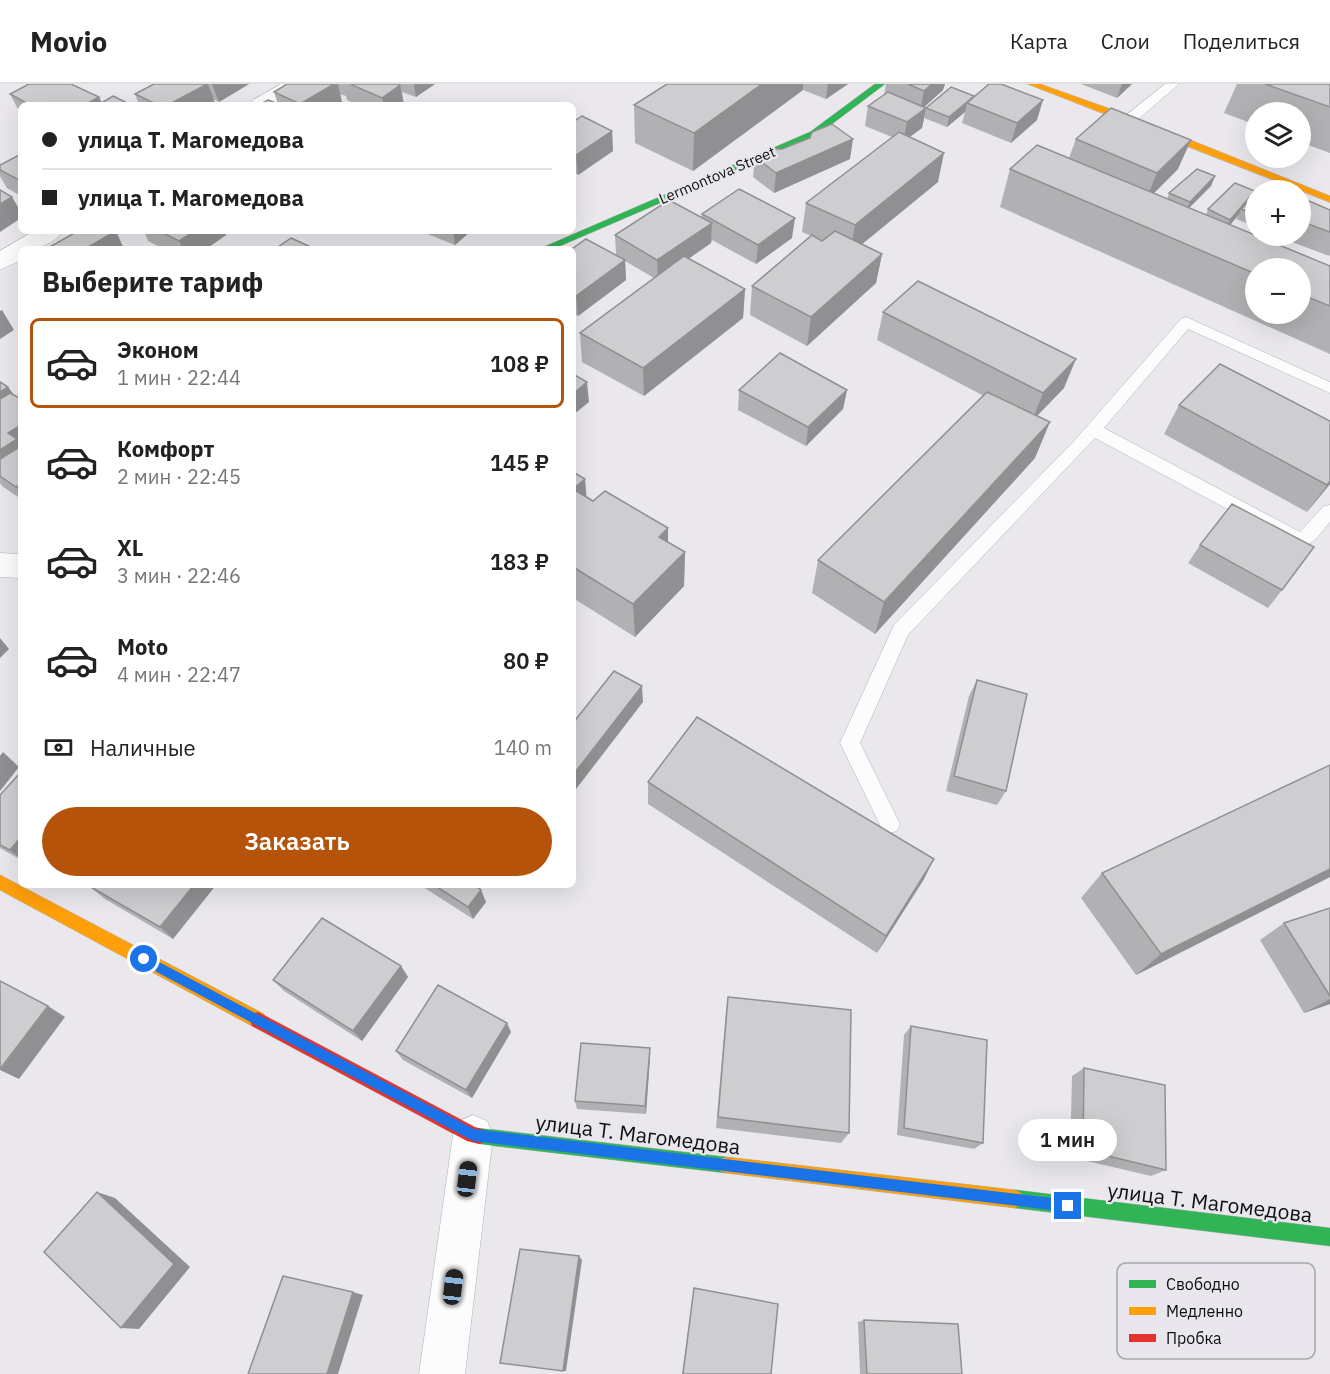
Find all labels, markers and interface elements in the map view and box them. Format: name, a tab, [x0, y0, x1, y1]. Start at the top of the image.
text: Movio	[30, 23, 107, 60]
text: Карта	[1010, 27, 1068, 55]
text: Слои	[1101, 27, 1150, 55]
text: Поделиться	[1183, 27, 1300, 55]
map controls	[1245, 102, 1311, 324]
button: layers	[1245, 102, 1311, 168]
text: улица Т. Магомедова	[78, 125, 304, 154]
street label: Lermontova Street	[656, 142, 778, 208]
button: +	[1245, 180, 1311, 246]
text: улица Т. Магомедова	[78, 183, 304, 212]
button: −	[1245, 258, 1311, 324]
text: Выберите тариф	[42, 264, 263, 299]
text: Эконом	[117, 335, 199, 364]
icon: car	[45, 336, 99, 390]
text: 108 ₽	[490, 349, 549, 378]
text: 1 мин · 22:44	[117, 364, 241, 391]
text: Комфорт	[117, 434, 214, 463]
icon: car	[45, 435, 99, 489]
text: 145 ₽	[490, 448, 549, 477]
text: 2 мин · 22:45	[117, 463, 241, 490]
text: XL	[117, 533, 143, 562]
icon: car	[45, 534, 99, 588]
text: 183 ₽	[490, 547, 549, 576]
text: 3 мин · 22:46	[117, 562, 241, 589]
text: Moto	[117, 632, 168, 661]
icon: car	[45, 633, 99, 687]
text: 80 ₽	[503, 646, 549, 675]
text: 4 мин · 22:47	[117, 661, 241, 688]
icon: cash	[42, 731, 75, 764]
text: Наличные	[90, 733, 196, 762]
text: 140 m	[494, 734, 552, 761]
button: Заказать	[42, 807, 552, 876]
route start	[130, 945, 157, 972]
street label: улица Т. Магомедова	[534, 1108, 742, 1160]
callout: 1 мин	[1018, 1119, 1118, 1161]
text: 1 мин	[1040, 1126, 1095, 1153]
car	[456, 1160, 478, 1198]
street label: улица Т. Магомедова	[1106, 1176, 1314, 1228]
route end	[1054, 1192, 1081, 1219]
legend	[1117, 1263, 1315, 1359]
car	[442, 1268, 464, 1306]
text: Свободно	[1166, 1274, 1240, 1294]
text: Медленно	[1166, 1301, 1243, 1321]
text: Пробка	[1166, 1328, 1222, 1348]

